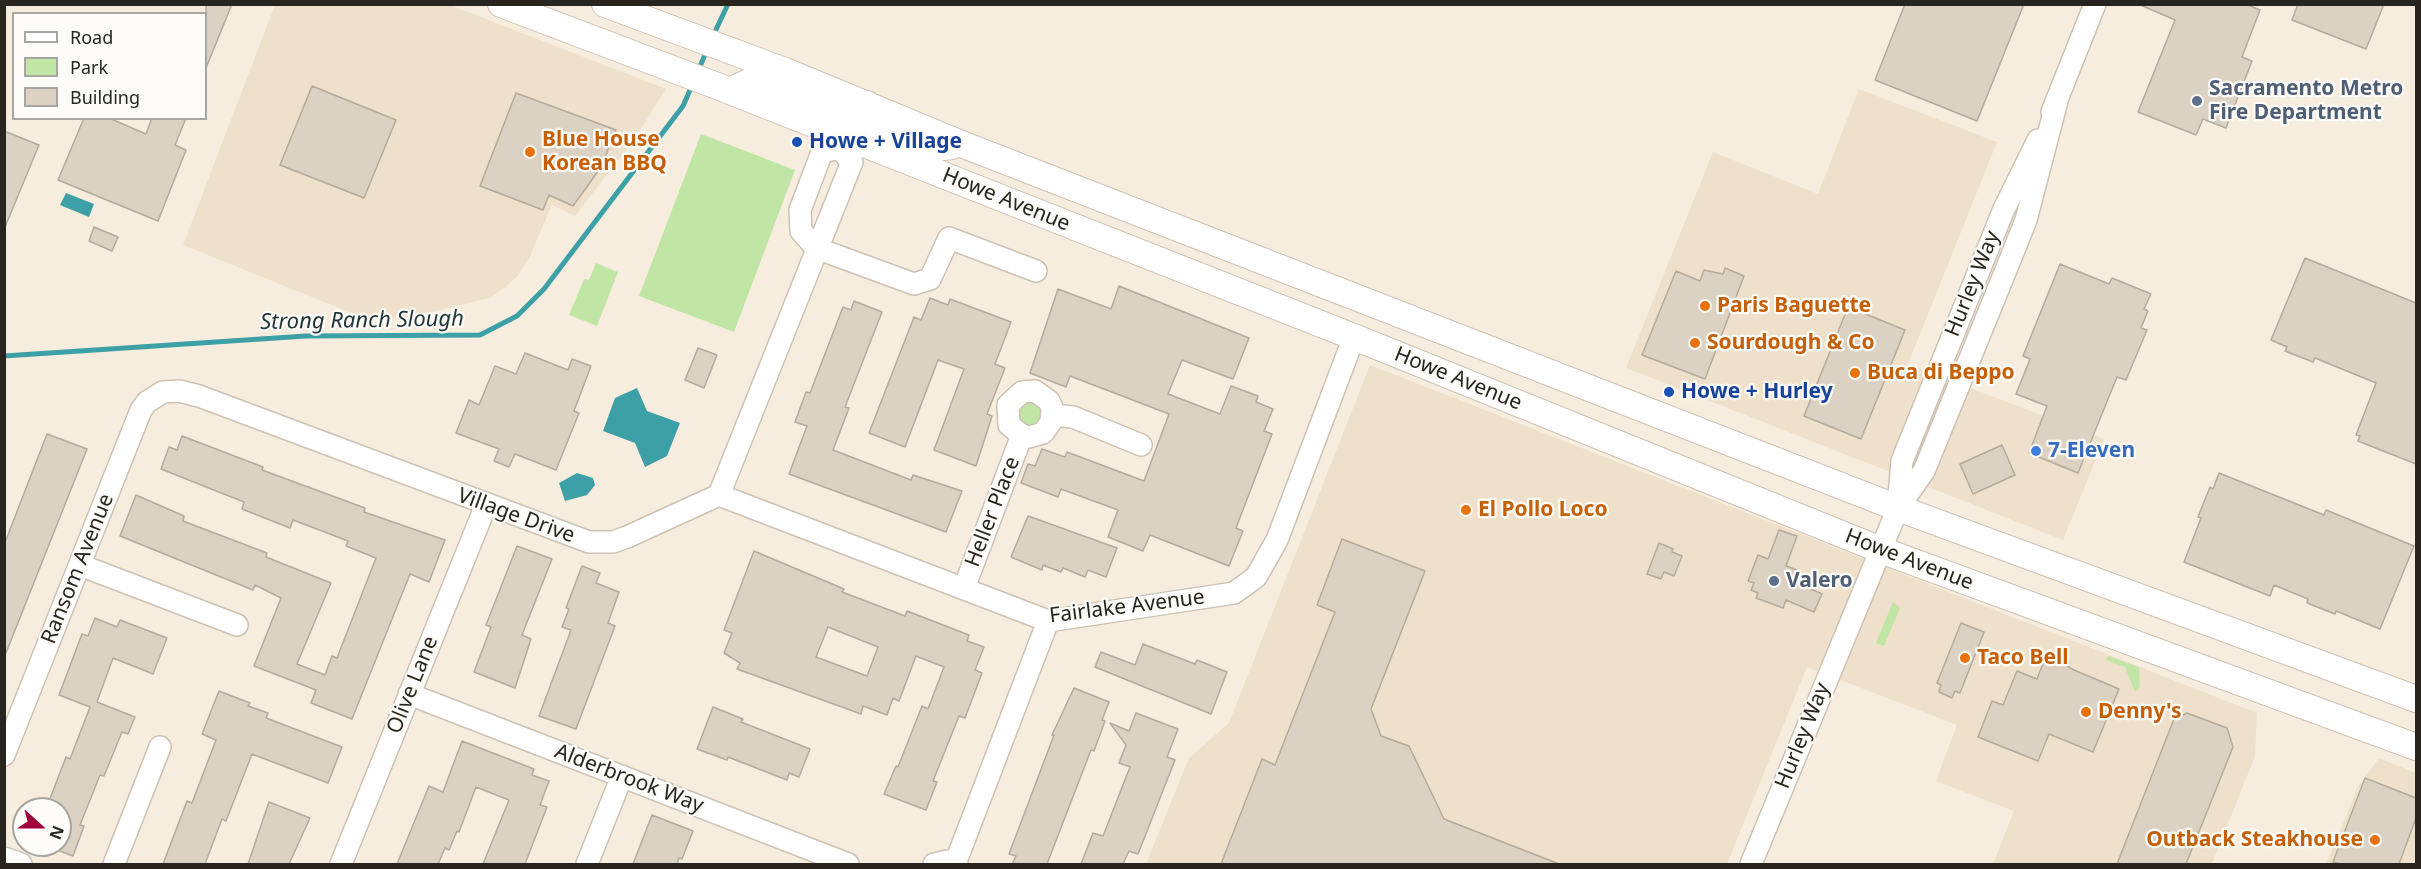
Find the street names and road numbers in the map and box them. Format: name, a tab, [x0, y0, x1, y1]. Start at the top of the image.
street label: Howe Avenue	[939, 163, 1073, 237]
street label: Hurley Way	[1940, 227, 2006, 341]
street label: Howe Avenue	[1391, 342, 1525, 416]
street label: Heller Place	[960, 453, 1026, 571]
street label: Village Drive	[454, 483, 578, 549]
street label: Ransom Avenue	[36, 490, 120, 648]
street label: Howe Avenue	[1841, 524, 1977, 596]
street label: Fairlake Avenue	[1048, 585, 1206, 629]
street label: Olive Lane	[382, 633, 444, 737]
street label: Hurley Way	[1770, 679, 1836, 793]
street label: Alderbrook Way	[551, 739, 707, 819]

